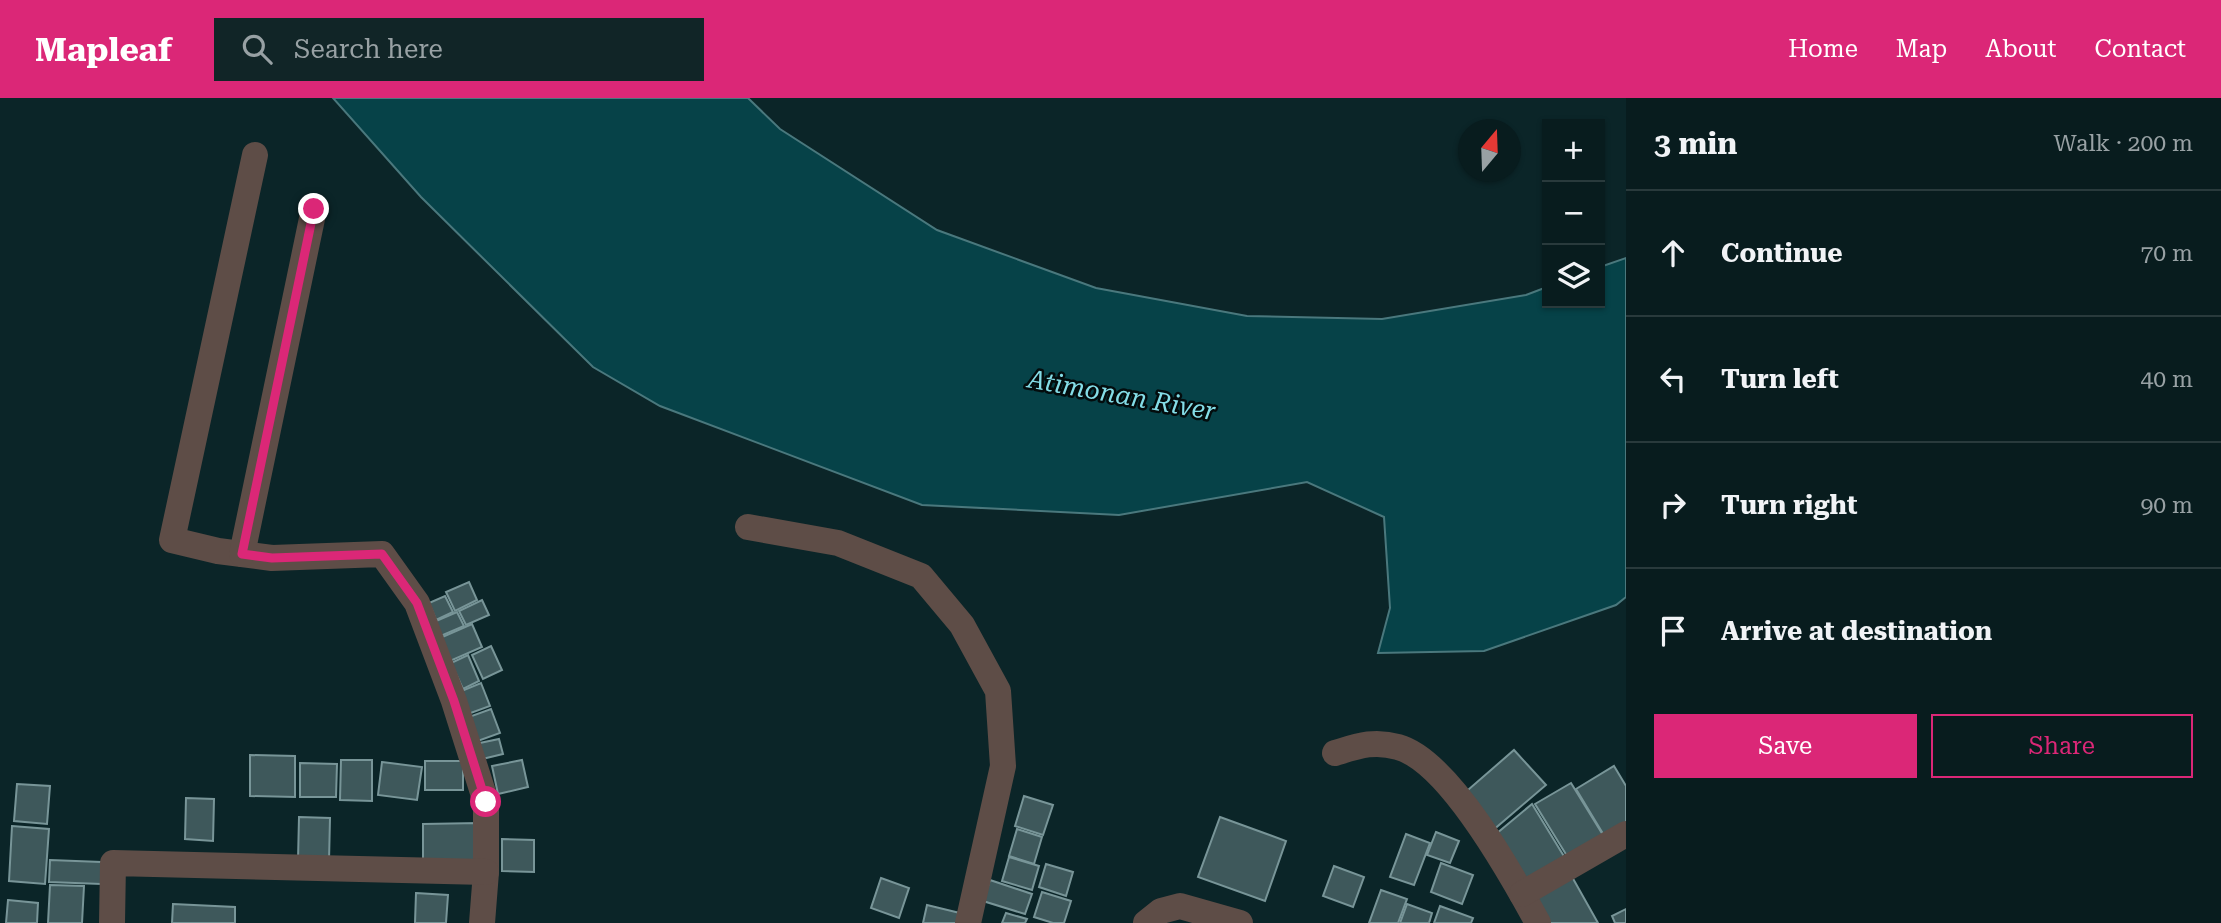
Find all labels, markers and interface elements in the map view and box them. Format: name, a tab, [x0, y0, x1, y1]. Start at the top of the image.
search box	[214, 18, 704, 81]
text: Mapleaf	[35, 30, 172, 69]
icon: search	[238, 30, 276, 68]
text: Search here	[294, 34, 443, 64]
text: Home	[1788, 35, 1858, 63]
text: Map	[1896, 35, 1947, 63]
text: About	[1985, 35, 2056, 63]
text: Contact	[2094, 35, 2186, 63]
north arrow	[1458, 119, 1521, 182]
map controls	[1542, 119, 1605, 308]
button: +	[1542, 119, 1605, 182]
text: 3 min	[1654, 126, 1737, 161]
text: Walk · 200 m	[2054, 130, 2193, 157]
button: −	[1542, 182, 1605, 245]
route end	[298, 193, 329, 224]
icon: ahead	[1654, 234, 1692, 272]
text: Continue	[1721, 238, 1843, 268]
text: 70 m	[2140, 240, 2193, 267]
button: layers	[1542, 245, 1605, 308]
icon: left	[1654, 360, 1692, 398]
water label: Atimonan River	[1024, 363, 1218, 426]
text: Turn left	[1721, 364, 1839, 394]
text: 40 m	[2140, 366, 2193, 393]
icon: right	[1654, 486, 1692, 524]
text: Turn right	[1721, 490, 1857, 520]
text: 90 m	[2140, 492, 2193, 519]
icon: arrive	[1654, 612, 1692, 650]
text: Arrive at destination	[1721, 616, 1992, 646]
button: Save	[1654, 714, 1917, 778]
button: Share	[1931, 714, 2193, 778]
route start	[470, 786, 501, 817]

